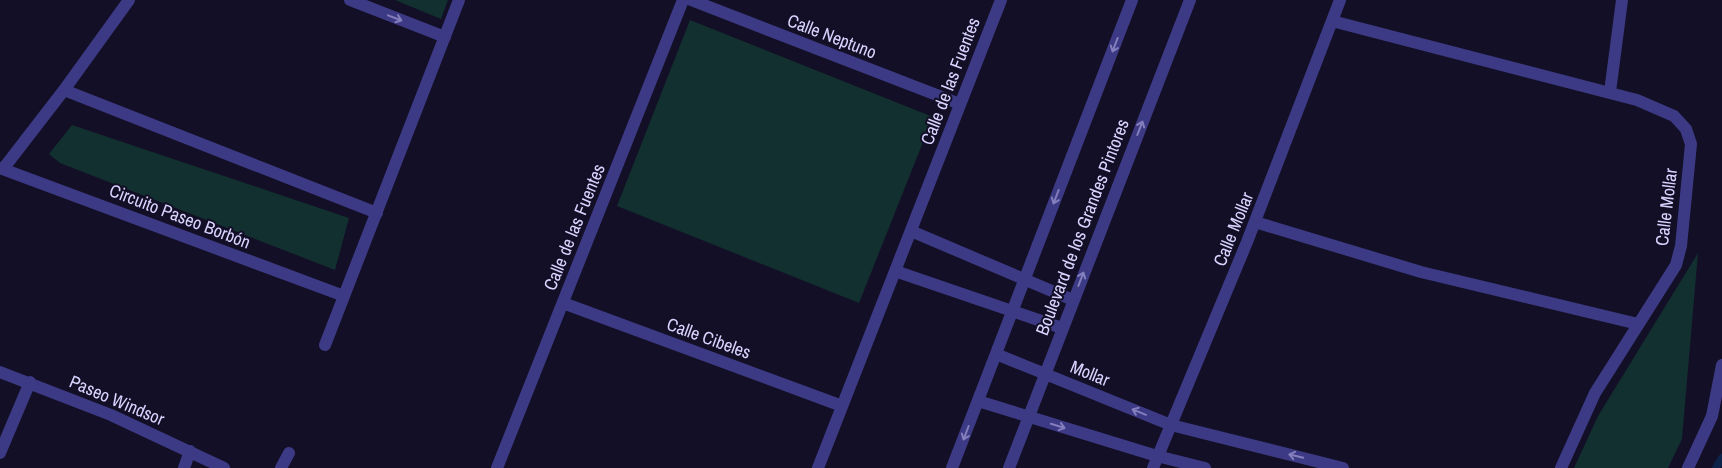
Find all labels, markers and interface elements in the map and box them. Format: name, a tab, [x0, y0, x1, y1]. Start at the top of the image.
street label: Calle Neptuno	[784, 8, 880, 64]
one-way arrow	[387, 14, 403, 23]
street label: Calle de las Fuentes	[914, 14, 986, 148]
one-way arrow	[1109, 38, 1118, 53]
street label: Boulevard de los Grandes Pintores	[1029, 115, 1135, 339]
one-way arrow	[1136, 121, 1145, 136]
street label: Calle de las Fuentes	[537, 160, 611, 294]
street label: Calle Mollar	[1649, 167, 1683, 247]
street label: Circuito Paseo Borbón	[106, 178, 254, 254]
street label: Calle Mollar	[1207, 188, 1259, 270]
one-way arrow	[1050, 189, 1060, 204]
one-way arrow	[1077, 272, 1086, 288]
street label: Calle Cibeles	[663, 311, 755, 365]
street label: Mollar	[1067, 354, 1113, 392]
street label: Paseo Windsor	[66, 369, 168, 431]
one-way arrow	[1132, 407, 1147, 416]
one-way arrow	[1050, 421, 1066, 431]
one-way arrow	[961, 424, 970, 440]
one-way arrow	[1288, 451, 1304, 460]

